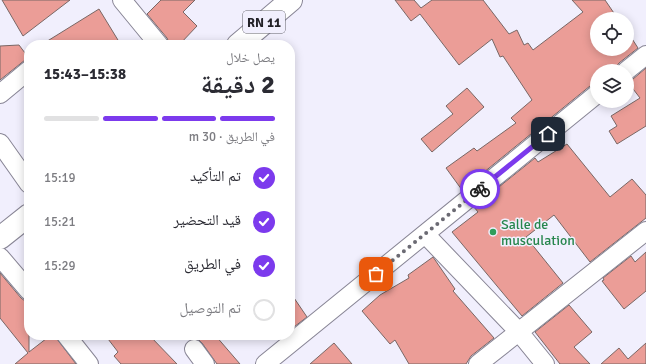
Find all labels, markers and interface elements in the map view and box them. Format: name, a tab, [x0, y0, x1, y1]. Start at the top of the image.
road number: RN 11	[243, 11, 285, 33]
map controls	[590, 12, 634, 108]
button: locate	[590, 12, 634, 56]
text: يصل خلال	[226, 50, 275, 66]
button: layers	[590, 64, 634, 108]
text: 15:38–15:43	[44, 65, 126, 83]
text: 2 دقيقة	[201, 69, 275, 101]
pin	[531, 117, 565, 151]
icon: home	[537, 123, 559, 145]
text: في الطريق · 30 m	[189, 129, 275, 145]
text: تم التأكيد	[190, 167, 241, 185]
icon: check	[253, 167, 275, 189]
courier	[460, 169, 500, 209]
text: 15:19	[44, 170, 76, 186]
icon: bike	[469, 178, 491, 200]
text: قيد التحضير	[174, 211, 241, 229]
icon: check	[253, 211, 275, 233]
text: 15:21	[44, 214, 76, 230]
place label: Salle de musculation	[501, 216, 575, 249]
marker: Salle de musculation	[488, 227, 498, 237]
text: في الطريق	[184, 255, 241, 273]
icon: check	[253, 255, 275, 277]
pin	[359, 257, 393, 291]
text: 15:29	[44, 258, 76, 274]
icon: bag	[365, 263, 387, 285]
text: تم التوصيل	[179, 299, 241, 317]

